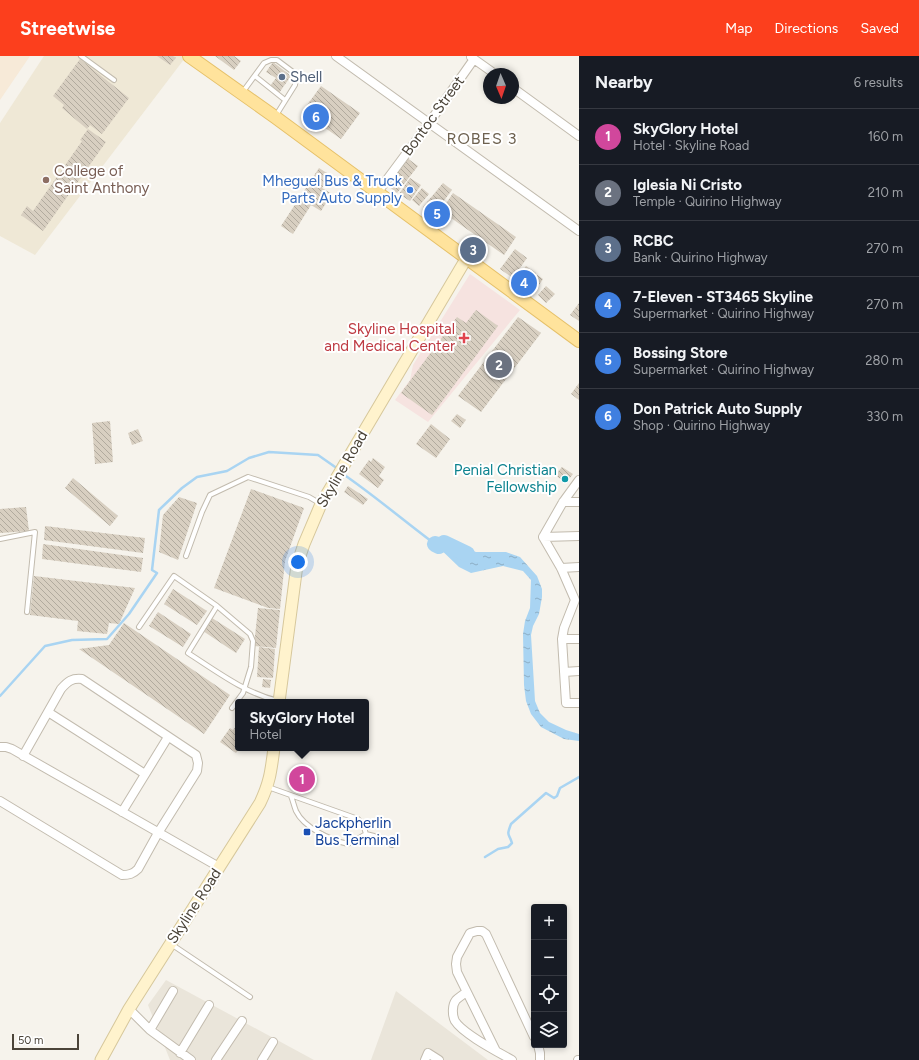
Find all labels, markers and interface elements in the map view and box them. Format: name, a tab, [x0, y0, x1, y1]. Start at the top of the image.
text: Streetwise	[20, 17, 115, 40]
text: Map	[725, 20, 753, 37]
text: Directions	[775, 20, 838, 37]
text: Saved	[860, 20, 899, 37]
place label: Shell	[290, 68, 322, 86]
north arrow	[483, 68, 519, 104]
marker: Shell	[277, 72, 287, 82]
street label: Bontoc Street	[398, 72, 468, 159]
text: Nearby	[595, 72, 653, 92]
text: 6 results	[854, 75, 903, 90]
pin: 6	[303, 102, 329, 132]
text: SkyGlory Hotel	[633, 120, 738, 138]
district label: ROBES 3	[446, 129, 518, 148]
text: 1	[605, 129, 611, 144]
text: 160 m	[868, 129, 903, 144]
text: Hotel · Skyline Road	[633, 138, 749, 153]
place label: College of Saint Anthony	[54, 162, 150, 197]
place label: Mheguel Bus & Truck Parts Auto Supply	[262, 172, 403, 207]
marker: College of Saint Anthony	[41, 175, 51, 185]
text: Iglesia Ni Cristo	[633, 176, 742, 194]
marker: Mheguel Bus & Truck Parts Auto Supply	[405, 185, 415, 195]
text: 2	[604, 185, 612, 200]
text: 210 m	[868, 185, 903, 200]
text: Temple · Quirino Highway	[633, 194, 782, 209]
pin: 5	[424, 199, 450, 229]
text: RCBC	[633, 232, 674, 250]
pin: 3	[460, 235, 486, 265]
text: 3	[604, 241, 612, 256]
text: 270 m	[866, 241, 903, 256]
text: Bank · Quirino Highway	[633, 250, 768, 265]
pin: 4	[511, 268, 537, 298]
text: 7-Eleven - ST3465 Skyline	[633, 288, 813, 306]
text: 4	[604, 297, 612, 312]
text: 270 m	[866, 297, 903, 312]
text: Supermarket · Quirino Highway	[633, 306, 814, 321]
place label: Skyline Hospital and Medical Center	[324, 320, 455, 355]
marker: Skyline Hospital and Medical Center	[458, 332, 470, 344]
text: Bossing Store	[633, 344, 728, 362]
pin: 2	[486, 350, 512, 380]
text: 5	[604, 353, 612, 368]
text: 280 m	[865, 353, 903, 368]
text: Supermarket · Quirino Highway	[633, 362, 814, 377]
text: Don Patrick Auto Supply	[633, 400, 802, 418]
text: 6	[604, 409, 612, 424]
text: 330 m	[866, 409, 903, 424]
text: Shop · Quirino Highway	[633, 418, 770, 433]
street label: Skyline Road	[313, 427, 371, 511]
place label: Penial Christian Fellowship	[454, 461, 557, 496]
marker: Penial Christian Fellowship	[560, 474, 570, 484]
your location	[288, 552, 308, 572]
popup	[235, 699, 369, 751]
text: SkyGlory Hotel	[249, 709, 355, 727]
text: Hotel	[249, 727, 282, 742]
pin: 1	[289, 764, 315, 794]
place label: Jackpherlin Bus Terminal	[315, 814, 399, 849]
marker: Jackpherlin Bus Terminal	[302, 827, 312, 837]
street label: Skyline Road	[163, 865, 225, 947]
map controls	[531, 904, 567, 1048]
button: +	[531, 904, 567, 940]
button: −	[531, 940, 567, 976]
button: locate	[531, 976, 567, 1012]
button: layers	[531, 1012, 567, 1048]
scale bar	[12, 1032, 79, 1051]
text: 50 m	[18, 1034, 43, 1047]

